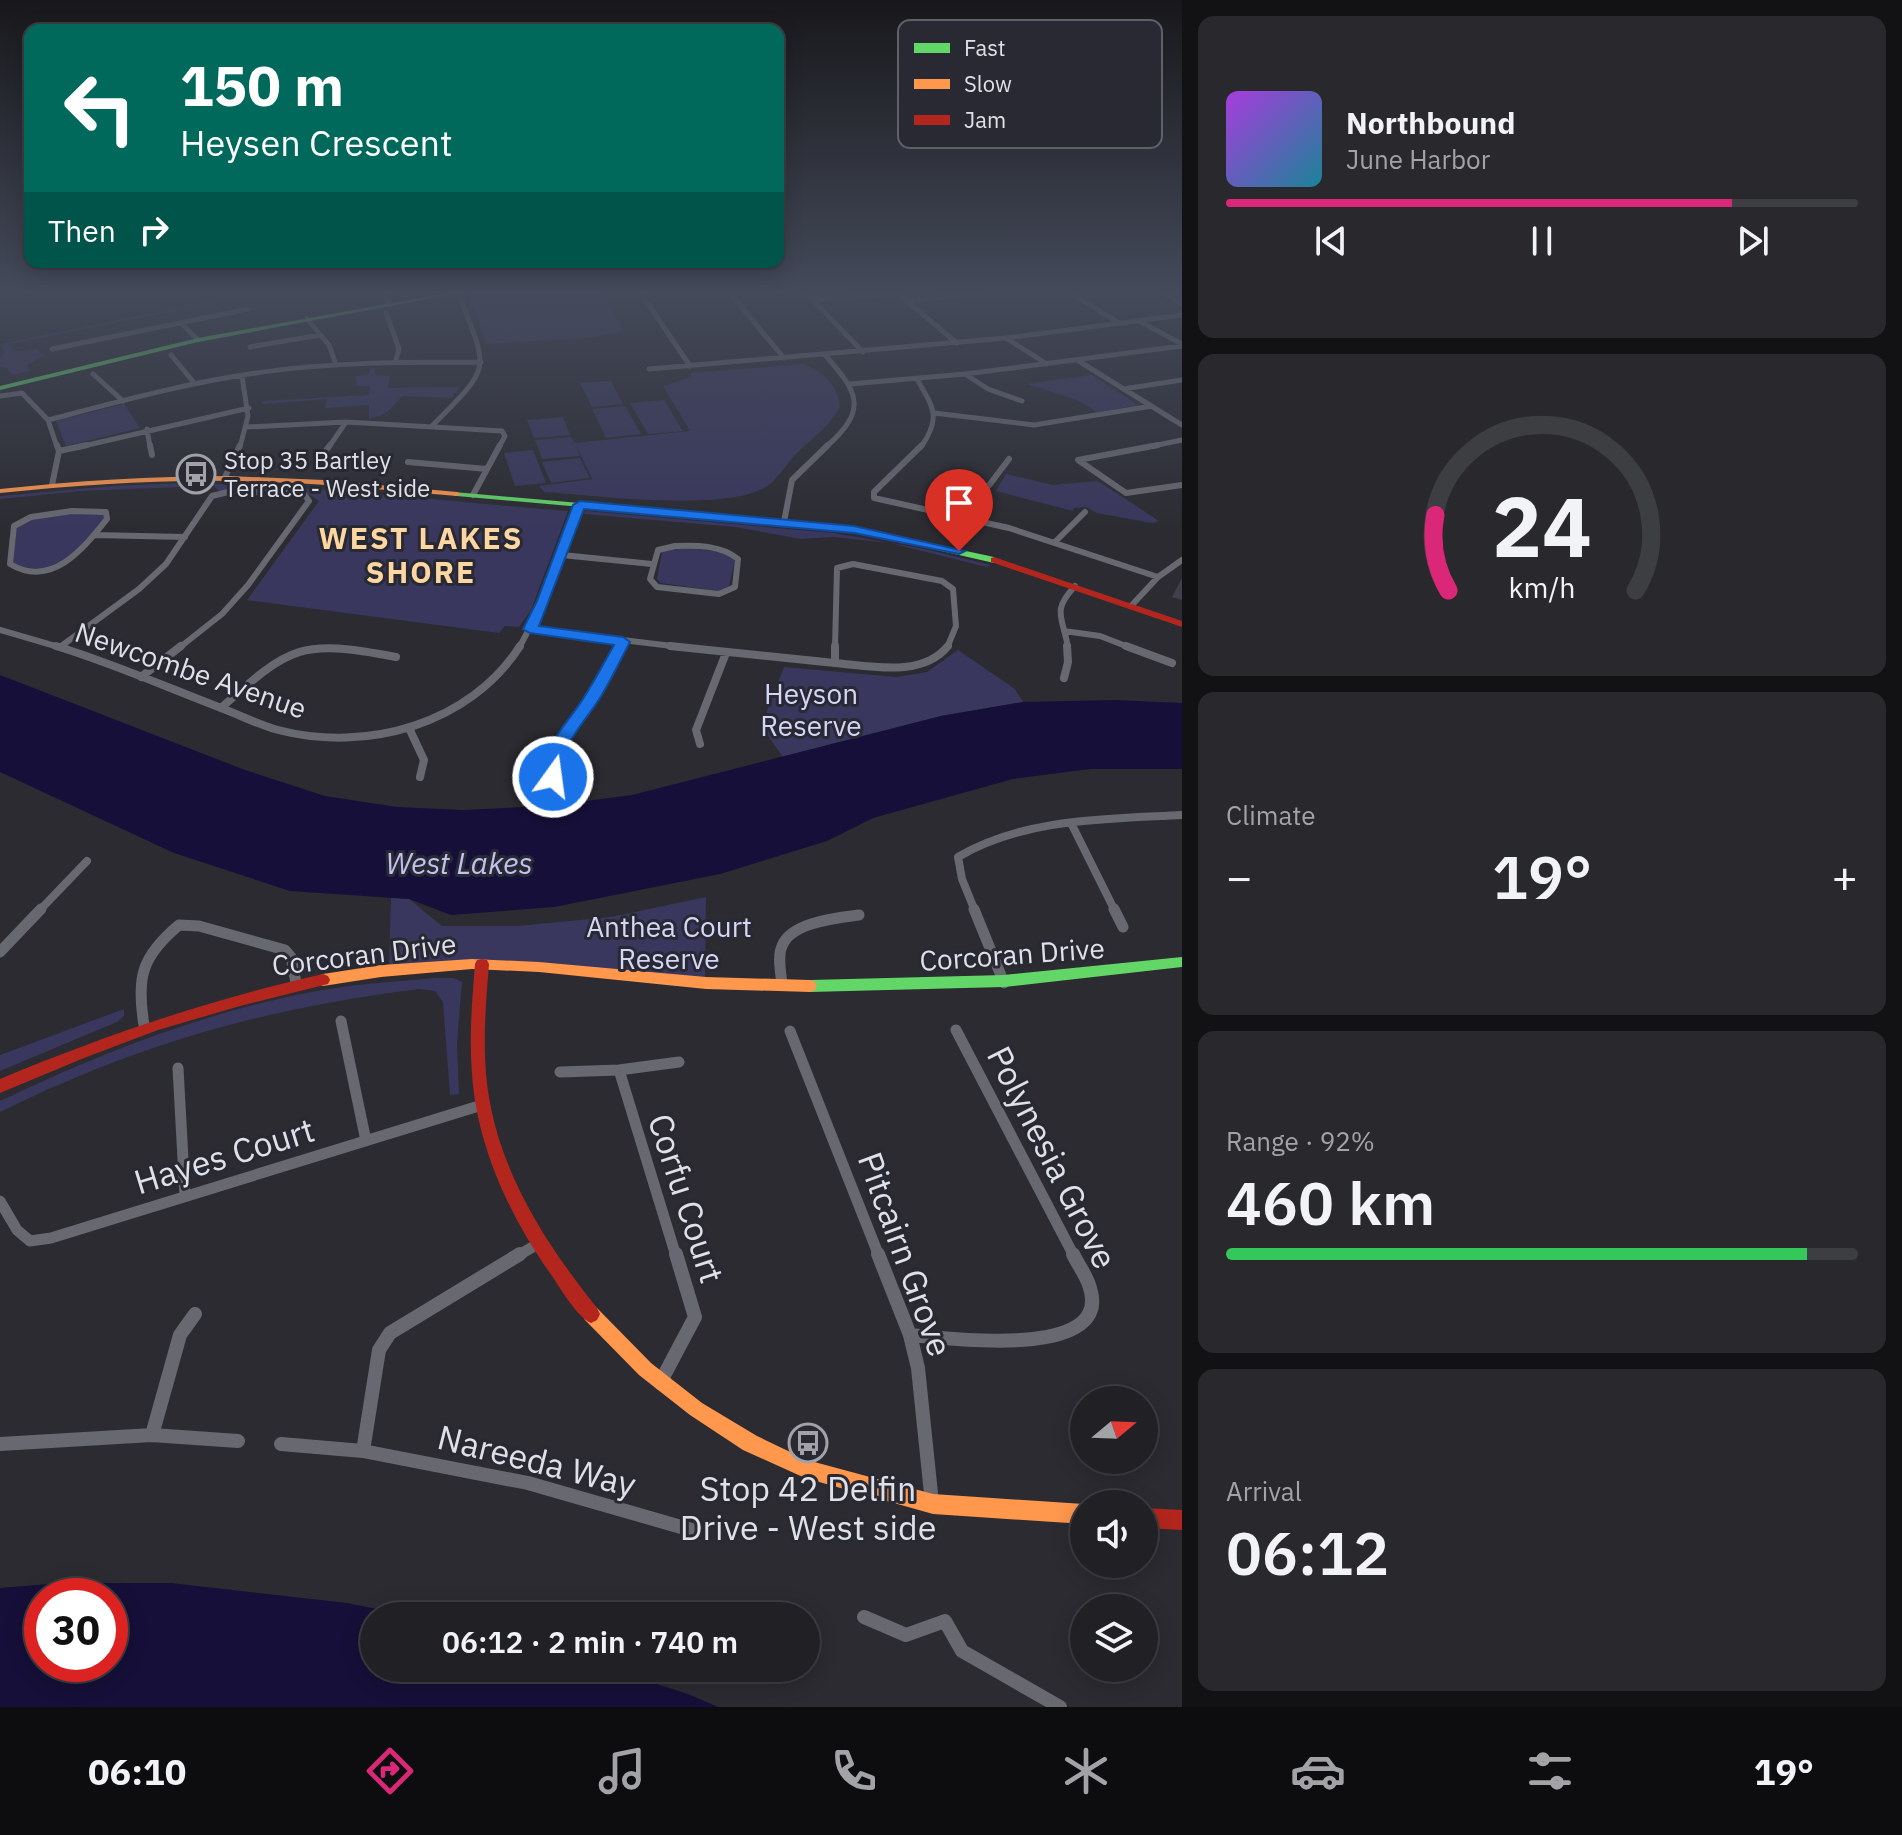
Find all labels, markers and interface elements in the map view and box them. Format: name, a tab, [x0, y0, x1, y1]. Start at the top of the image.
legend	[898, 20, 1162, 148]
text: Fast	[964, 33, 1005, 62]
text: 150 m	[180, 49, 344, 121]
icon: left	[48, 56, 152, 160]
text: Slow	[964, 69, 1012, 98]
text: Northbound	[1346, 103, 1515, 142]
text: Jam	[964, 105, 1006, 134]
text: Heysen Crescent	[180, 119, 453, 166]
text: June Harbor	[1346, 142, 1490, 176]
icon: right	[132, 208, 176, 252]
text: Then	[48, 211, 116, 250]
icon: previous	[1309, 219, 1353, 263]
icon: pause	[1520, 219, 1564, 263]
icon: next	[1731, 219, 1775, 263]
place label: Stop 35 Bartley Terrace - West side	[224, 444, 430, 504]
bus stop icon: Stop 35 Bartley Terrace - West side	[175, 453, 217, 495]
pin	[925, 469, 993, 551]
text: 24	[1492, 472, 1592, 580]
icon: arrive	[937, 481, 981, 525]
district label: WEST LAKES SHORE	[319, 518, 523, 591]
text: km/h	[1508, 569, 1576, 606]
street label: Newcombe Avenue	[70, 613, 312, 727]
park label: Heyson Reserve	[760, 675, 862, 744]
position arrow	[511, 735, 595, 819]
text: Climate	[1226, 798, 1316, 832]
text: 19°	[1492, 837, 1592, 916]
water label: West Lakes	[385, 843, 533, 882]
text: −	[1226, 848, 1252, 905]
text: +	[1832, 848, 1858, 905]
park label: Anthea Court Reserve	[586, 908, 752, 977]
street label: Corcoran Drive	[270, 924, 458, 984]
street label: Corcoran Drive	[918, 929, 1106, 979]
street label: Polynesia Grove	[978, 1038, 1128, 1276]
street label: Hayes Court	[129, 1107, 319, 1203]
street label: Corfu Court	[639, 1108, 735, 1288]
text: Range · 92%	[1226, 1124, 1375, 1158]
street label: Pitcairn Grove	[849, 1146, 963, 1362]
text: 460 km	[1226, 1163, 1435, 1242]
north arrow	[1070, 1386, 1158, 1474]
map controls	[1070, 1386, 1158, 1682]
street label: Nareeda Way	[433, 1414, 641, 1506]
bus stop icon: Stop 42 Delfin Drive - West side	[787, 1422, 829, 1464]
place label: Stop 42 Delfin Drive - West side	[680, 1466, 936, 1549]
text: Arrival	[1226, 1474, 1302, 1508]
button: sound	[1070, 1490, 1158, 1578]
text: 06:12	[1226, 1513, 1389, 1592]
speed limit sign: 30	[24, 1578, 128, 1682]
button: layers	[1070, 1594, 1158, 1682]
text: 06:12 · 2 min · 740 m	[442, 1622, 738, 1661]
icon: directions	[362, 1743, 418, 1799]
icon: music	[594, 1743, 650, 1799]
icon: phone	[826, 1743, 882, 1799]
icon: climate	[1058, 1743, 1114, 1799]
icon: car	[1290, 1743, 1346, 1799]
icon: filters	[1522, 1743, 1578, 1799]
text: 06:10	[88, 1748, 186, 1795]
text: 19°	[1754, 1748, 1814, 1795]

